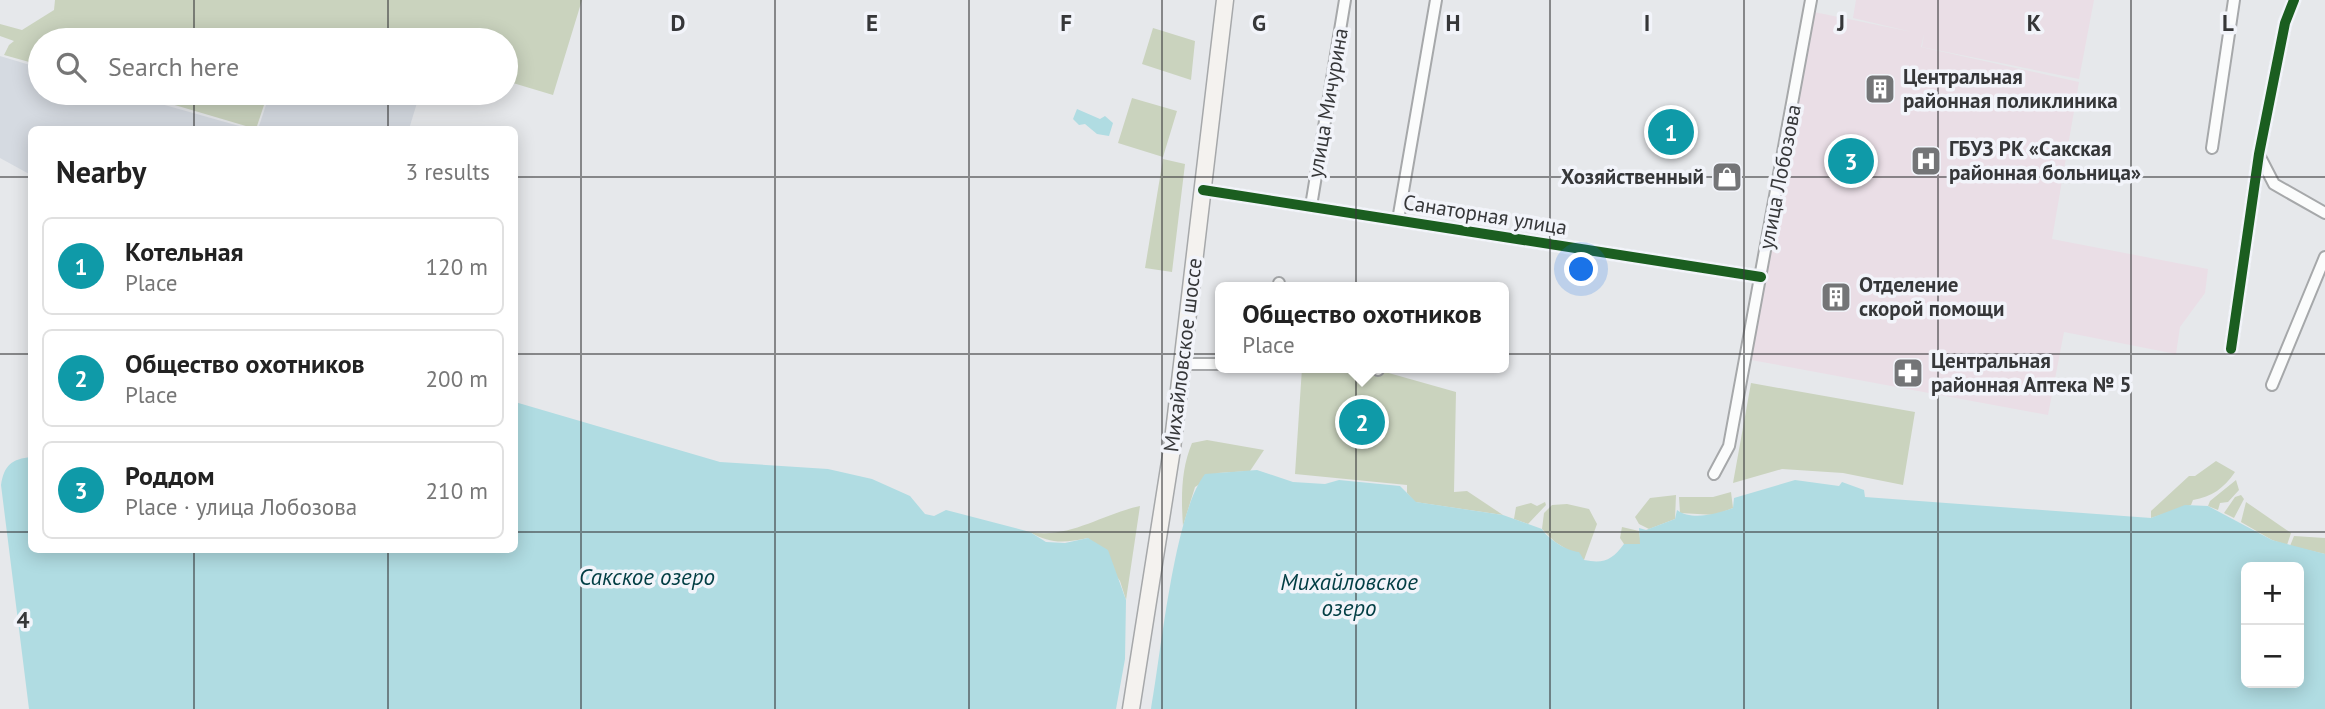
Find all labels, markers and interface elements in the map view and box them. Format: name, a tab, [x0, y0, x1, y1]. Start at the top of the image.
text: D	[671, 8, 685, 37]
text: E	[866, 8, 878, 37]
text: F	[1060, 8, 1072, 37]
text: G	[1252, 8, 1266, 37]
text: H	[1446, 8, 1460, 37]
text: I	[1644, 8, 1650, 37]
text: J	[1836, 8, 1845, 37]
text: K	[2027, 8, 2041, 37]
text: L	[2222, 8, 2234, 37]
street label: улица Мичурина	[1301, 26, 1354, 180]
search box	[28, 28, 518, 105]
icon: search	[52, 48, 90, 86]
text: Search here	[108, 50, 239, 83]
place label: Центральная районная поликлиника	[1903, 63, 2118, 114]
building icon: Центральная районная поликлиника	[1863, 72, 1897, 106]
street label: улица Лобозова	[1752, 102, 1807, 252]
pin: 1	[1648, 106, 1694, 158]
pin: 3	[1828, 135, 1874, 187]
place label: ГБУЗ РК «Сакская районная больница»	[1949, 135, 2141, 186]
hospital icon: ГБУЗ РК «Сакская районная больница»	[1909, 144, 1943, 178]
text: Nearby	[56, 152, 146, 191]
text: 3 results	[406, 157, 490, 186]
shop icon: Хозяйственный	[1710, 160, 1744, 194]
place label: Хозяйственный	[1561, 163, 1704, 190]
street label: Санаторная улица	[1401, 188, 1569, 241]
text: Котельная	[125, 235, 244, 268]
text: 1	[74, 252, 88, 281]
text: 120 m	[426, 252, 488, 281]
your location	[1564, 252, 1598, 286]
street label: Михайловское шоссе	[1157, 256, 1208, 453]
text: Place	[125, 268, 178, 297]
place label: Отделение скорой помощи	[1859, 271, 2004, 322]
building icon: Отделение скорой помощи	[1819, 280, 1853, 314]
popup	[1215, 282, 1509, 373]
text: Общество охотников	[1242, 297, 1482, 330]
text: Place	[1242, 330, 1295, 359]
text: Общество охотников	[125, 347, 365, 380]
place label: Центральная районная Аптека № 5	[1931, 347, 2131, 398]
pharmacy icon: Центральная районная Аптека № 5	[1891, 356, 1925, 390]
text: 2	[74, 364, 88, 393]
text: 200 m	[426, 364, 488, 393]
text: Place	[125, 380, 178, 409]
pin: 2	[1339, 396, 1385, 448]
text: Роддом	[125, 459, 215, 492]
text: 3	[74, 476, 88, 505]
text: 210 m	[426, 476, 488, 505]
text: Place · улица Лобозова	[125, 492, 357, 521]
water label: Сакское озеро	[579, 562, 715, 591]
map controls	[2241, 562, 2304, 688]
button: +	[2241, 562, 2304, 625]
water label: Михайловское озеро	[1280, 567, 1418, 622]
text: 4	[16, 605, 30, 634]
button: −	[2241, 625, 2304, 688]

